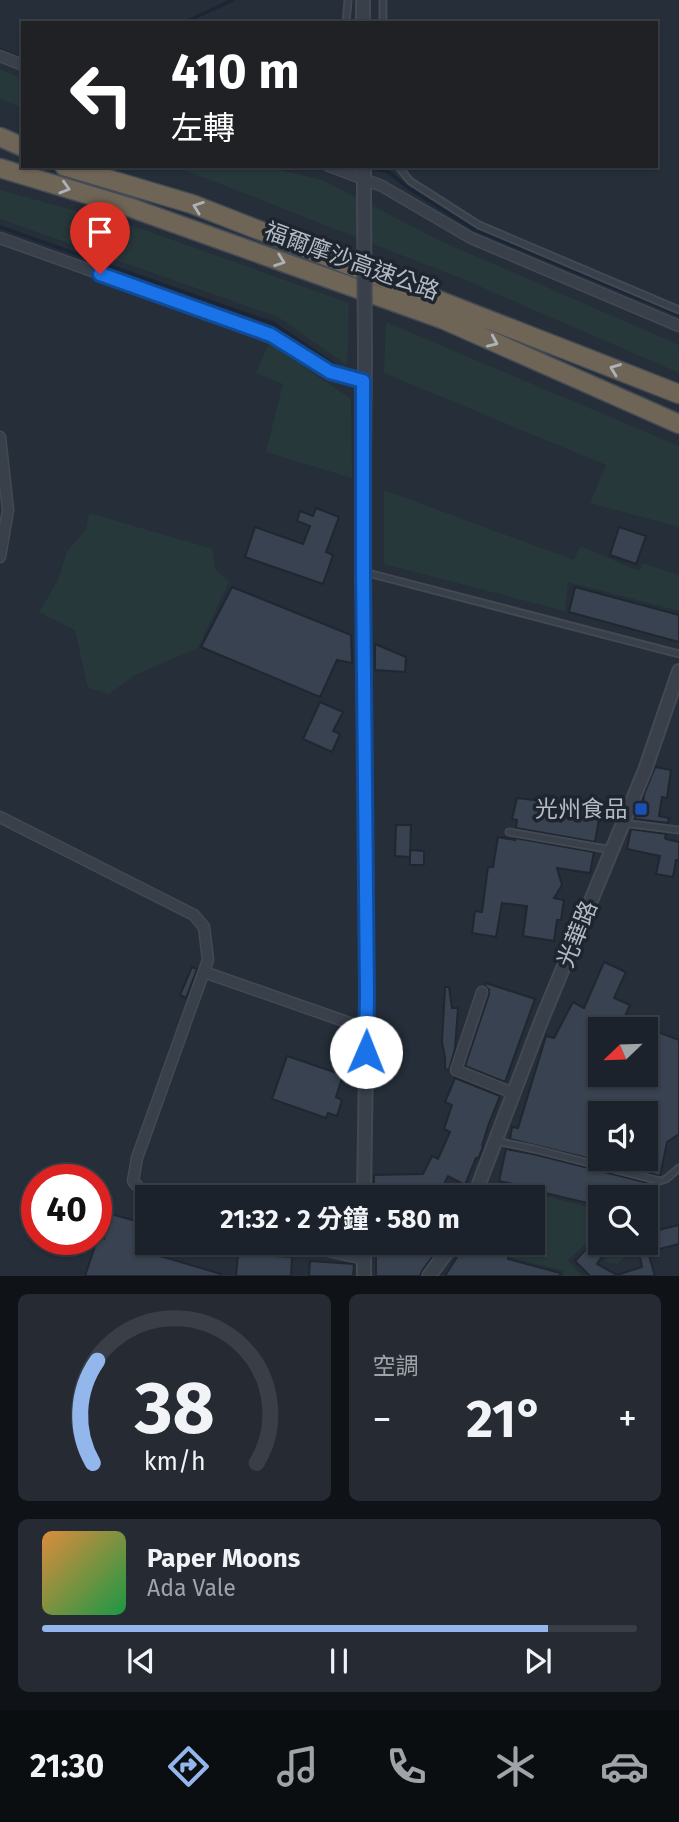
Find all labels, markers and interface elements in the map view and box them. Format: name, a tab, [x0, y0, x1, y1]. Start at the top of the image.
text: 410 m	[171, 42, 300, 101]
icon: left	[56, 49, 147, 140]
text: 左轉	[171, 109, 235, 147]
one-way arrow	[59, 179, 71, 194]
one-way arrow	[192, 201, 204, 215]
pin	[70, 202, 130, 274]
icon: arrive	[81, 213, 119, 251]
street label: 福爾摩沙高速公路	[261, 216, 443, 306]
one-way arrow	[274, 253, 286, 267]
one-way arrow	[486, 334, 498, 348]
one-way arrow	[610, 364, 622, 378]
place label: 光州食品	[535, 795, 627, 823]
marker: 光州食品	[633, 801, 649, 817]
street label: 光華路	[551, 897, 603, 971]
position arrow	[329, 1015, 403, 1089]
north arrow	[588, 1017, 658, 1087]
map controls	[588, 1017, 658, 1255]
button: sound	[588, 1101, 658, 1171]
speed limit sign: 40	[21, 1164, 112, 1255]
button: search	[588, 1185, 658, 1255]
text: 21:32 · 2 分鐘 · 580 m	[220, 1204, 460, 1235]
text: 空調	[373, 1352, 419, 1380]
text: 38	[133, 1366, 214, 1453]
text: 21°	[466, 1388, 543, 1451]
text: −	[373, 1396, 392, 1442]
text: +	[618, 1396, 637, 1442]
text: km/h	[143, 1447, 205, 1477]
text: Paper Moons	[147, 1543, 300, 1574]
text: Ada Vale	[147, 1574, 236, 1602]
icon: previous	[122, 1642, 160, 1680]
icon: pause	[320, 1642, 358, 1680]
icon: next	[519, 1642, 557, 1680]
icon: directions	[164, 1742, 213, 1791]
icon: music	[273, 1742, 322, 1791]
icon: phone	[382, 1742, 431, 1791]
icon: climate	[491, 1742, 540, 1791]
icon: car	[600, 1742, 649, 1791]
text: 21:30	[30, 1747, 104, 1785]

